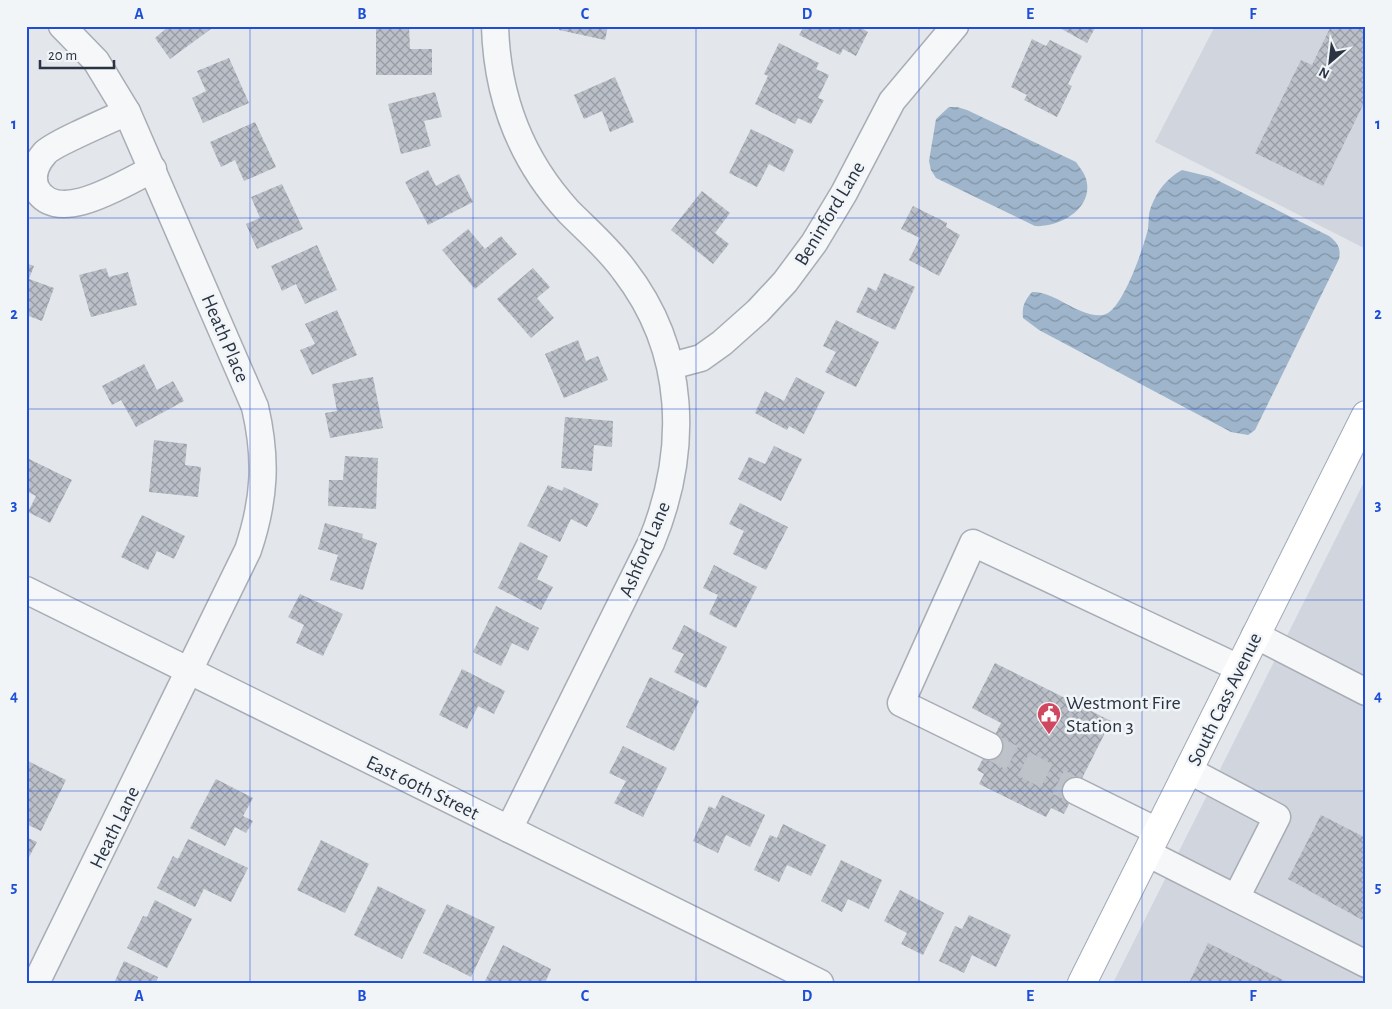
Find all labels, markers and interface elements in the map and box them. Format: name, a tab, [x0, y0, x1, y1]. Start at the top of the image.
text: A	[134, 6, 144, 22]
text: B	[357, 6, 367, 22]
text: C	[581, 6, 590, 22]
text: D	[802, 6, 813, 22]
text: E	[1026, 6, 1034, 22]
text: F	[1249, 6, 1257, 22]
scale bar	[40, 38, 114, 70]
north arrow	[1304, 38, 1354, 88]
text: 20 m	[48, 48, 77, 63]
text: N	[1317, 64, 1332, 81]
text: 1	[11, 116, 17, 132]
text: 1	[1375, 116, 1381, 132]
street label: Beninford Lane	[791, 158, 869, 269]
street label: Heath Place	[198, 292, 253, 385]
text: 2	[10, 306, 18, 322]
text: 2	[1374, 306, 1382, 322]
text: 3	[11, 497, 18, 513]
text: 3	[1375, 497, 1382, 513]
street label: Ashford Lane	[616, 499, 674, 600]
street label: South Cass Avenue	[1184, 630, 1266, 769]
text: 4	[10, 688, 18, 704]
text: 4	[1374, 688, 1382, 704]
place label: Westmont Fire Station 3	[1066, 693, 1181, 736]
public building icon: Westmont Fire Station 3	[1036, 701, 1062, 735]
street label: East 60th Street	[363, 752, 483, 824]
street label: Heath Lane	[86, 783, 143, 872]
text: 5	[11, 879, 18, 895]
text: 5	[1375, 879, 1382, 895]
text: A	[134, 988, 144, 1004]
text: B	[357, 988, 367, 1004]
text: C	[581, 988, 590, 1004]
text: D	[802, 988, 813, 1004]
text: E	[1026, 988, 1034, 1004]
text: F	[1249, 988, 1257, 1004]

